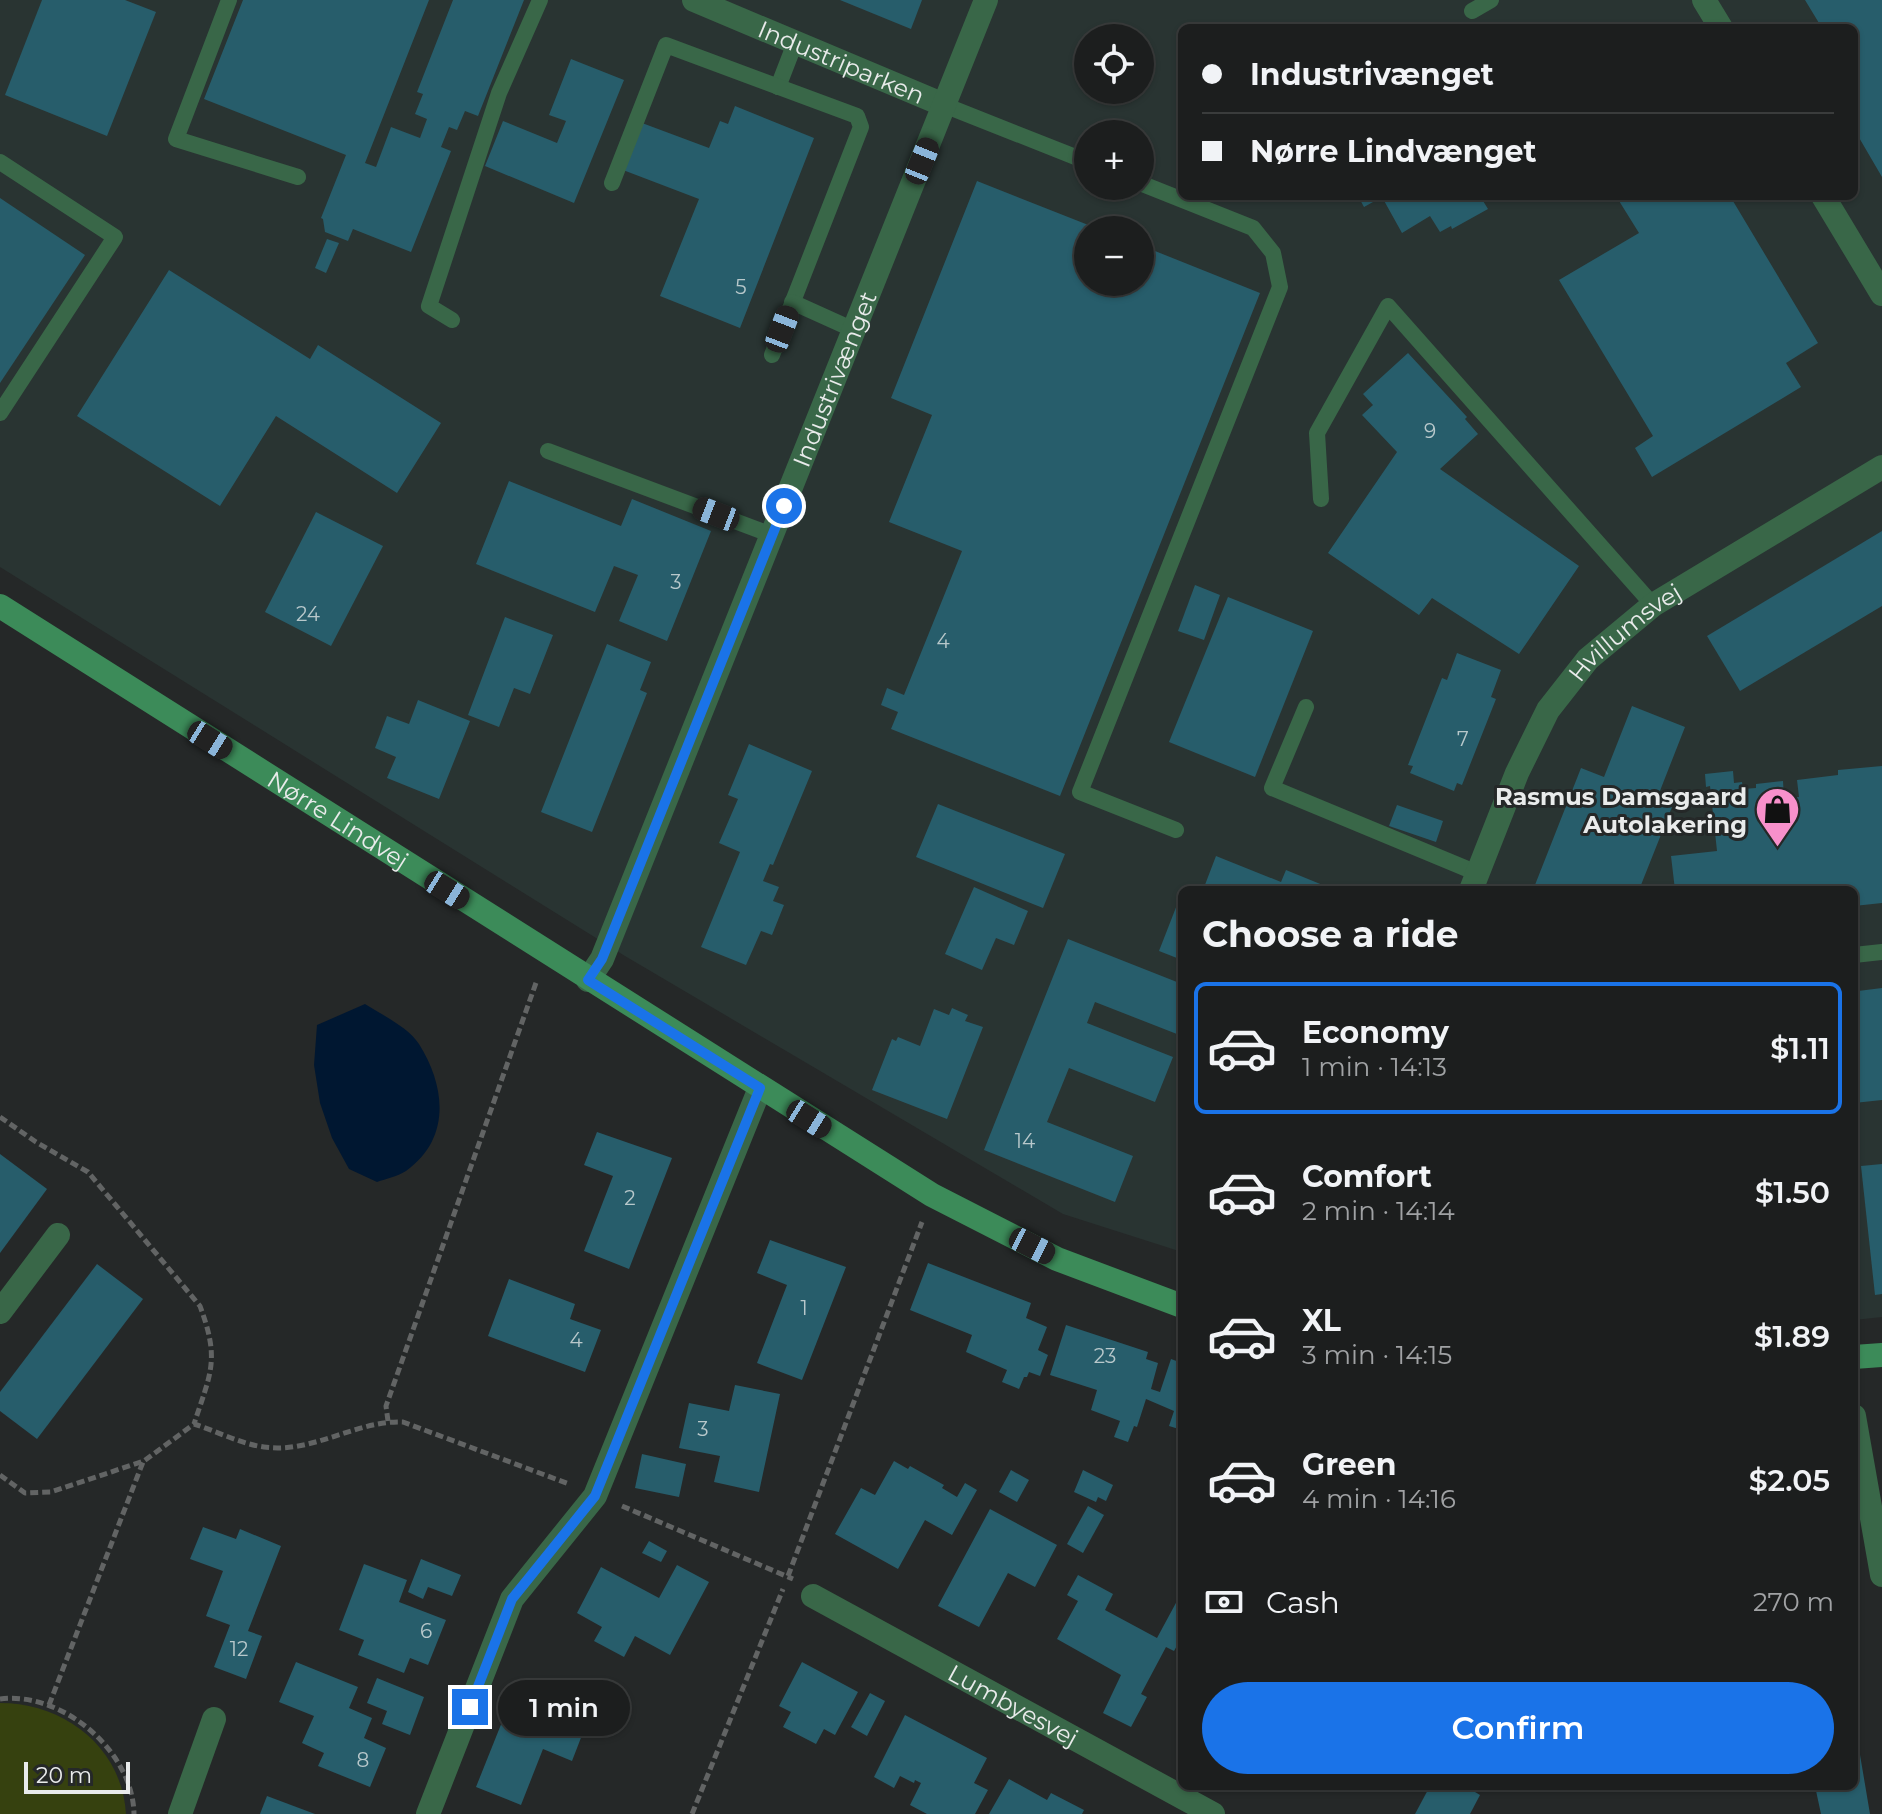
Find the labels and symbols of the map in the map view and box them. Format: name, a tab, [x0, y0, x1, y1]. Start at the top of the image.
street label: Industriparken	[754, 14, 929, 110]
car	[902, 134, 942, 188]
house number: 5	[735, 275, 747, 299]
street label: Industrivænget	[786, 287, 882, 471]
car	[762, 302, 802, 356]
house number: 9	[1424, 419, 1436, 443]
route start	[766, 488, 802, 524]
car	[689, 494, 743, 534]
house number: 3	[670, 570, 682, 594]
street label: Hvillumsvej	[1562, 577, 1686, 687]
house number: 24	[296, 602, 320, 626]
house number: 4	[936, 629, 950, 653]
car	[183, 717, 237, 763]
house number: 7	[1457, 727, 1469, 751]
street label: Nørre Lindvej	[262, 764, 414, 875]
place label: Rasmus Damsgaard Autolakering	[1495, 782, 1747, 839]
shop icon: Rasmus Damsgaard Autolakering	[1754, 786, 1802, 849]
car	[420, 867, 474, 913]
car	[782, 1096, 836, 1142]
house number: 14	[1015, 1129, 1035, 1153]
house number: 2	[624, 1186, 636, 1210]
car	[1005, 1224, 1059, 1268]
house number: 1	[800, 1296, 808, 1320]
house number: 4	[569, 1328, 583, 1352]
house number: 23	[1094, 1344, 1116, 1368]
house number: 3	[697, 1417, 709, 1441]
house number: 6	[420, 1619, 432, 1643]
house number: 12	[230, 1637, 248, 1661]
street label: Lumbyesvej	[943, 1658, 1083, 1752]
callout: 1 min	[498, 1679, 630, 1735]
route end	[452, 1689, 488, 1725]
house number: 8	[357, 1748, 369, 1772]
scale bar	[24, 1758, 130, 1794]

